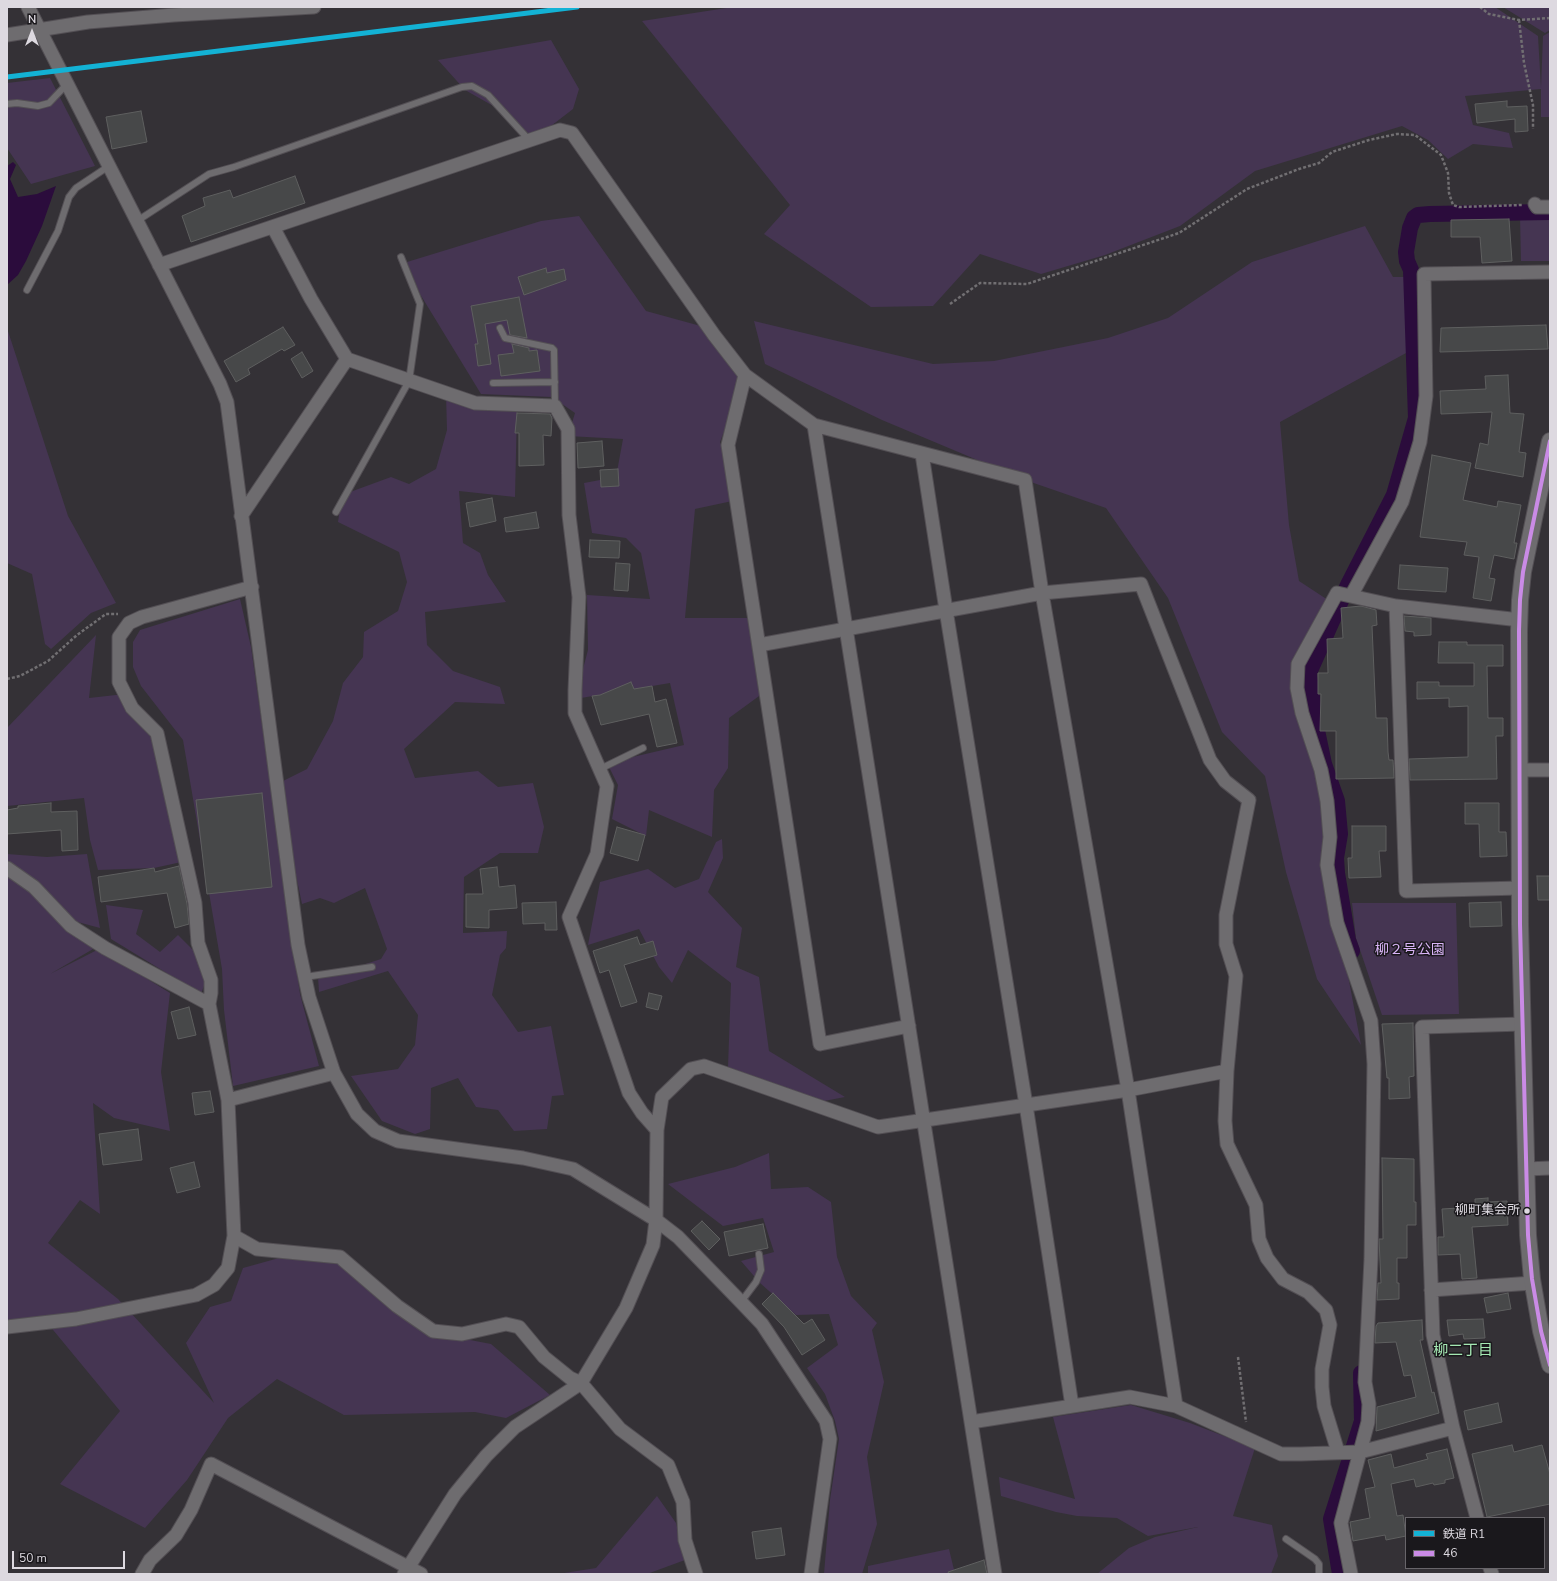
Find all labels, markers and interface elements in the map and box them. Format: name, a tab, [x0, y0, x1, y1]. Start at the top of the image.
north arrow	[12, 12, 52, 52]
text: N	[28, 12, 36, 27]
park label: 柳２号公園	[1375, 943, 1445, 959]
place label: 柳町集会所	[1455, 1203, 1520, 1219]
marker: 柳町集会所	[1522, 1206, 1532, 1216]
district label: 柳二丁目	[1433, 1342, 1493, 1360]
legend	[1405, 1517, 1545, 1569]
text: 鉄道 R1	[1443, 1526, 1485, 1542]
scale bar	[14, 1543, 127, 1569]
text: 46	[1443, 1545, 1457, 1561]
text: 50 m	[19, 1550, 47, 1566]

